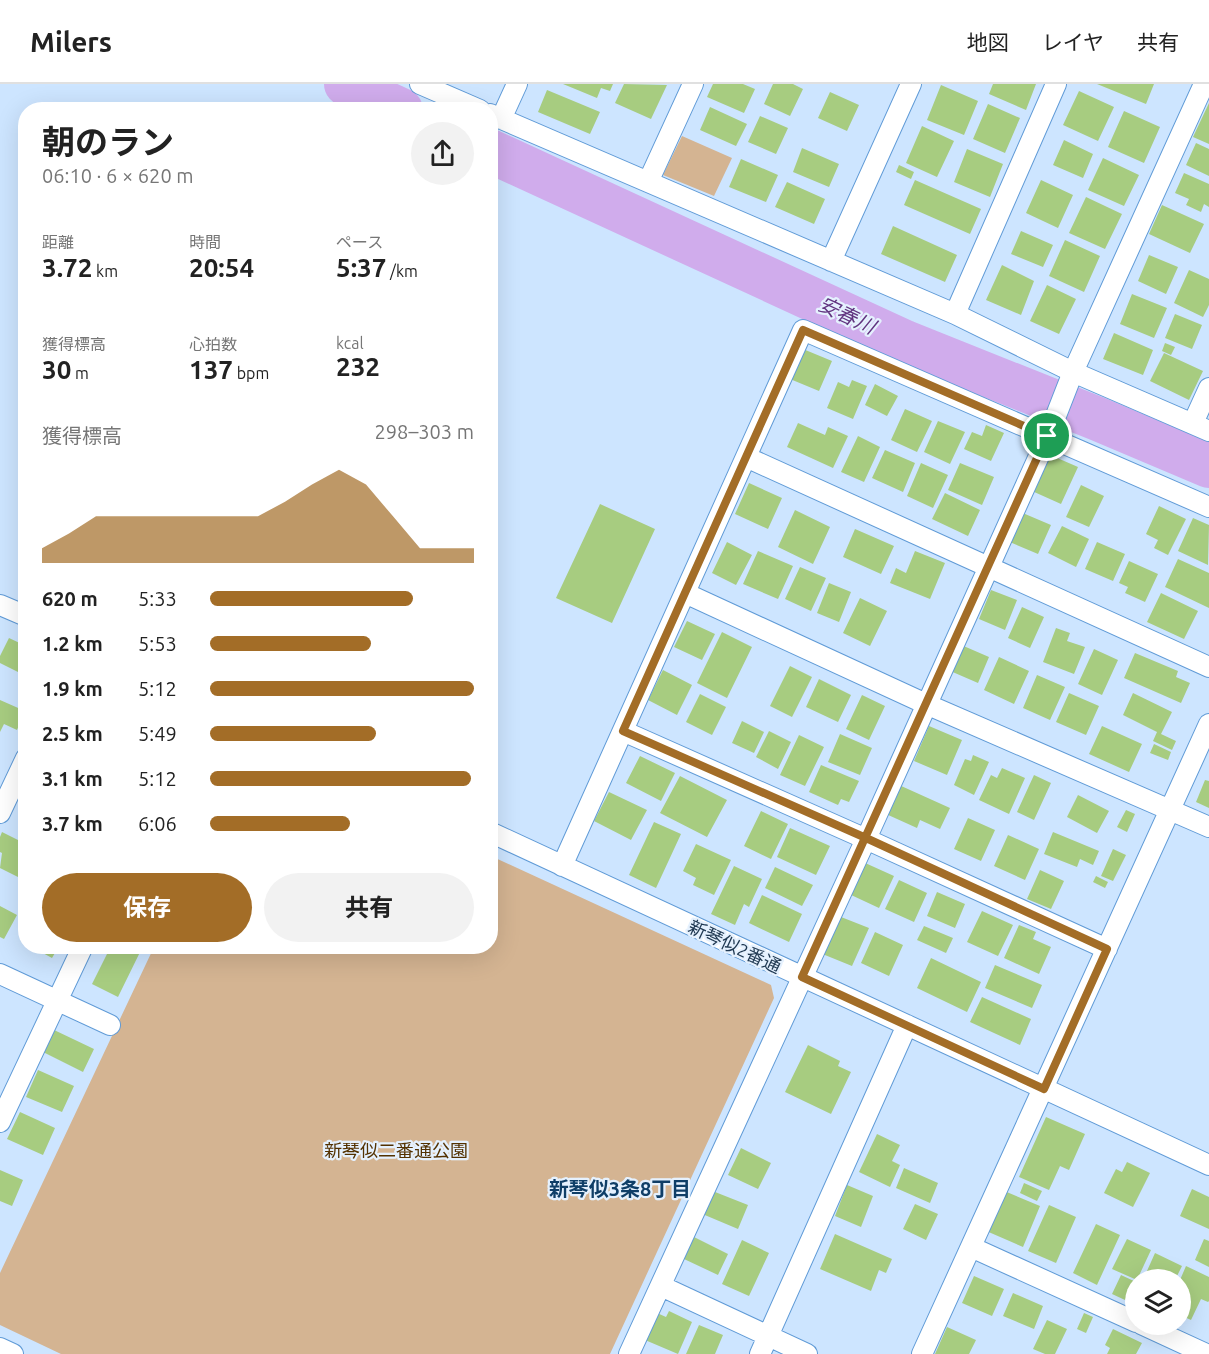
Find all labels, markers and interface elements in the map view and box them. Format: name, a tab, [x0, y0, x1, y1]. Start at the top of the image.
text: Milers	[30, 26, 112, 57]
text: 地図	[967, 30, 1009, 54]
text: レイヤ	[1042, 30, 1104, 54]
text: 共有	[1137, 30, 1179, 54]
button: share	[411, 122, 474, 185]
text: 朝のラン	[42, 123, 174, 160]
text: 06:10 · 6 × 620 m	[42, 164, 194, 187]
text: 距離	[42, 233, 74, 251]
text: 時間	[189, 233, 221, 251]
text: ペース	[336, 233, 383, 251]
text: 3.72	[42, 253, 92, 282]
text: 20:54	[189, 253, 254, 282]
text: 5:37	[336, 253, 386, 282]
text: km	[92, 262, 118, 280]
text: /km	[386, 262, 418, 280]
water label: 安春川	[815, 292, 881, 339]
text: kcal	[336, 334, 364, 352]
text: 獲得標高	[42, 335, 106, 353]
text: 心拍数	[189, 335, 237, 353]
text: 232	[336, 352, 380, 381]
text: 30	[42, 355, 71, 384]
text: 137	[189, 355, 233, 384]
text: m	[71, 364, 89, 382]
text: bpm	[233, 364, 269, 382]
pin	[1021, 410, 1072, 461]
icon: arrive	[1030, 419, 1063, 452]
text: 298–303 m	[375, 420, 474, 443]
text: 獲得標高	[42, 424, 122, 447]
text: 620 m	[42, 587, 98, 610]
text: 5:33	[138, 587, 177, 610]
text: 1.2 km	[42, 632, 103, 655]
text: 5:53	[138, 632, 177, 655]
text: 1.9 km	[42, 677, 103, 700]
text: 5:12	[138, 677, 177, 700]
text: 2.5 km	[42, 722, 103, 745]
text: 5:49	[138, 722, 177, 745]
text: 3.1 km	[42, 767, 103, 790]
text: 5:12	[138, 767, 177, 790]
text: 3.7 km	[42, 812, 103, 835]
text: 6:06	[138, 812, 177, 835]
button: 保存	[42, 873, 252, 942]
button: 共有	[264, 873, 474, 942]
street label: 新琴似2番通	[685, 916, 785, 976]
park label: 新琴似二番通公園	[324, 1140, 468, 1160]
district label: 新琴似3条8丁目	[549, 1177, 691, 1200]
map controls	[1125, 1269, 1191, 1335]
button: layers	[1125, 1269, 1191, 1335]

